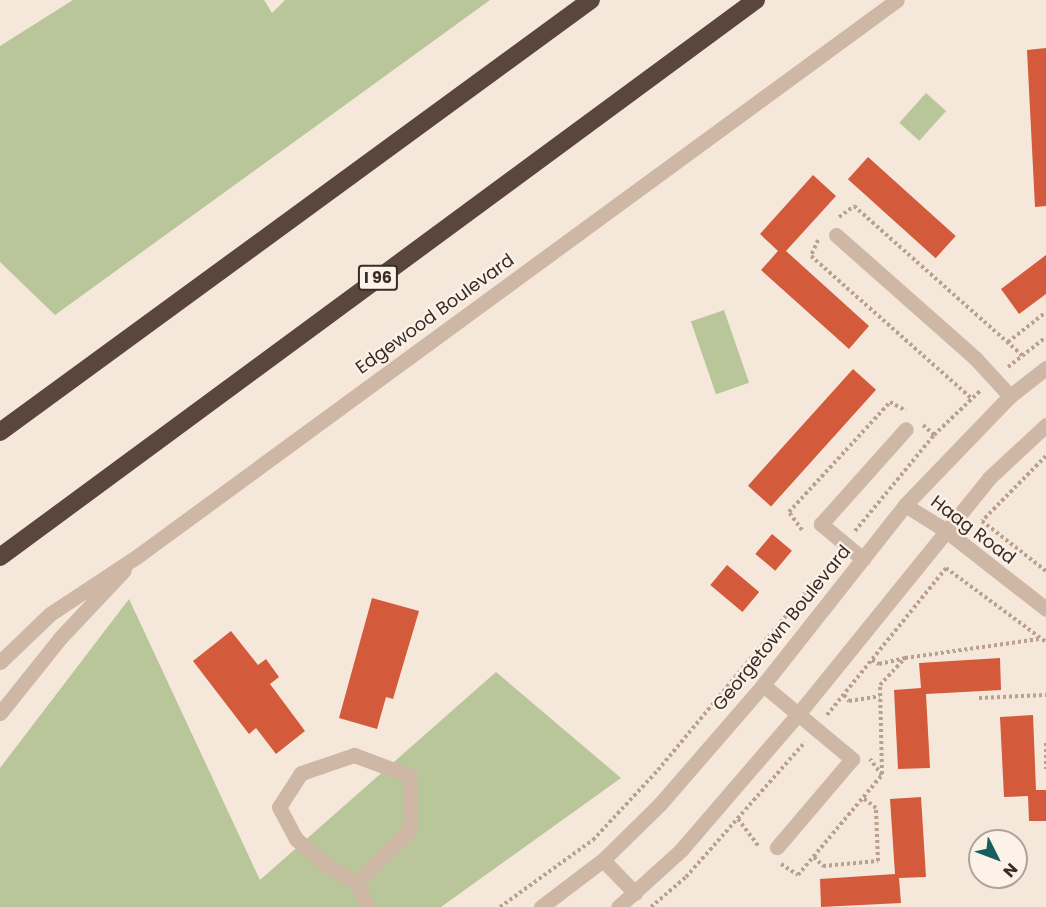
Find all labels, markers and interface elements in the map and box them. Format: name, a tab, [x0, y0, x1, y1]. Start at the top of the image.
street label: Edgewood Boulevard	[352, 249, 518, 379]
road number: I 96	[357, 265, 399, 291]
street label: Haag Road	[926, 491, 1020, 569]
street label: Georgetown Boulevard	[709, 541, 855, 715]
north arrow	[968, 829, 1028, 889]
text: N	[998, 858, 1023, 882]

